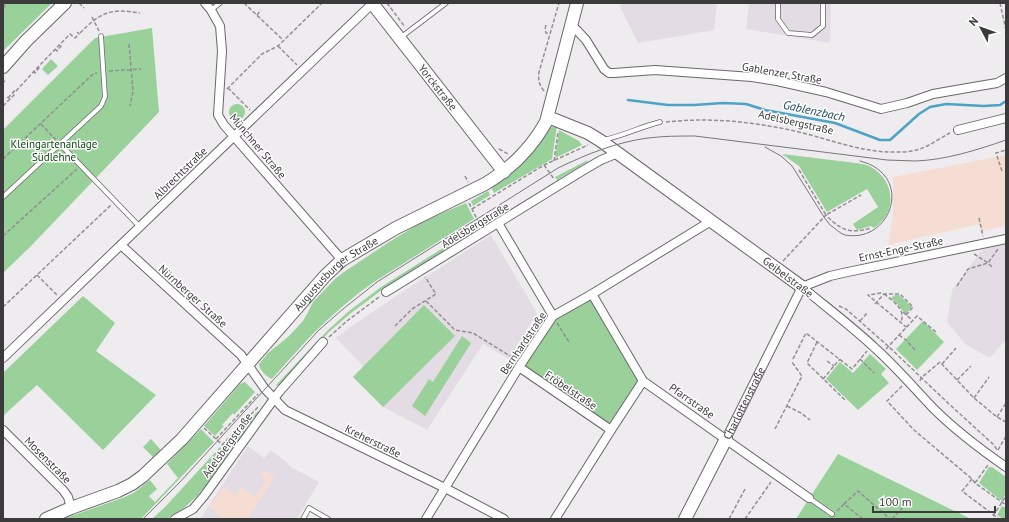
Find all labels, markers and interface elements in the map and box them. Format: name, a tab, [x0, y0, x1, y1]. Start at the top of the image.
north arrow	[961, 8, 1001, 48]
text: N	[966, 14, 981, 29]
street label: Gablenzer Straße	[741, 59, 823, 87]
street label: Yorckstraße	[415, 61, 461, 114]
water label: Gablenzbach	[782, 97, 846, 124]
street label: Adelsbergstraße	[757, 107, 835, 138]
street label: Münchner Straße	[227, 111, 290, 182]
park label: Kleingartenanlage Südlehne	[11, 137, 98, 164]
street label: Albrechtstraße	[150, 144, 210, 202]
street label: Adelsbergstraße	[439, 199, 512, 251]
street label: Augustusburger Straße	[291, 233, 381, 314]
street label: Ernst-Enge-Straße	[858, 233, 945, 265]
street label: Geibelstraße	[760, 253, 816, 301]
street label: Nürnberger Straße	[156, 262, 230, 331]
street label: Bernhardstraße	[497, 309, 549, 377]
street label: Charlottenstraße	[720, 364, 768, 442]
street label: Fröbelstraße	[542, 367, 600, 413]
street label: Pfarrstraße	[667, 380, 718, 422]
street label: Adelsbergstraße	[199, 410, 255, 480]
street label: Kreherstraße	[343, 421, 404, 461]
street label: Mosenstraße	[22, 434, 75, 487]
scale bar	[873, 488, 995, 514]
text: 100 m	[879, 494, 912, 509]

